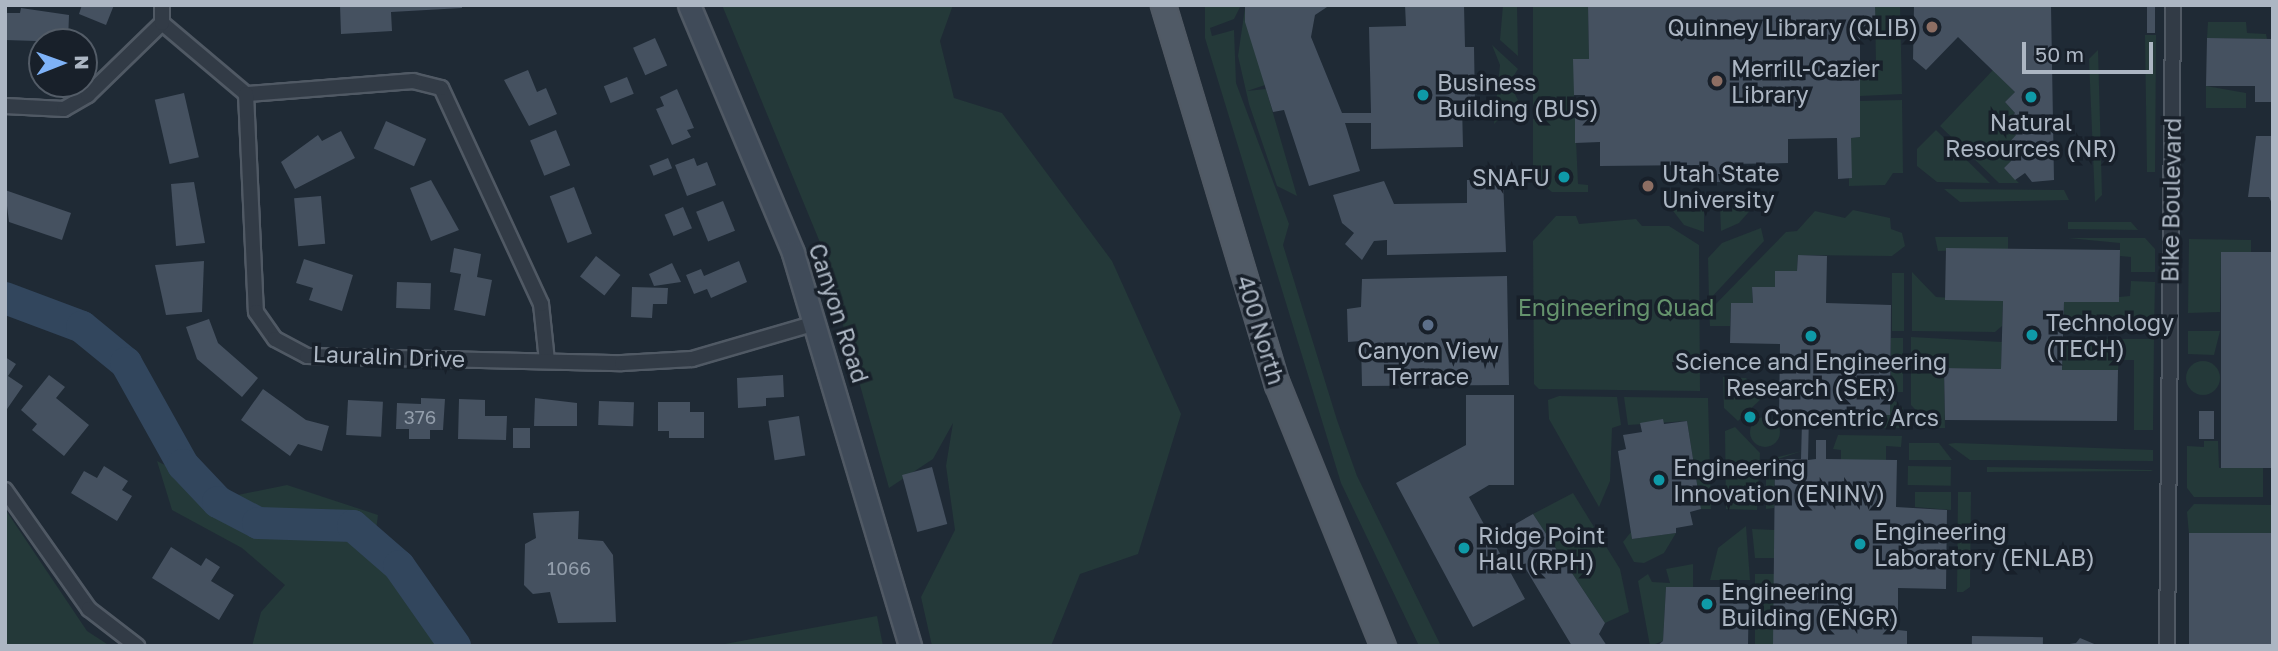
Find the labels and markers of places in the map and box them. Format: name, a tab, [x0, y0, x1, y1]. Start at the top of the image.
place label: Quinney Library (QLIB)	[1667, 13, 1918, 41]
marker: Quinney Library (QLIB)	[1924, 19, 1940, 35]
place label: Merrill-Cazier Library	[1731, 54, 1880, 108]
place label: Business Building (BUS)	[1437, 68, 1598, 122]
marker: Merrill-Cazier Library	[1709, 73, 1725, 89]
marker: Business Building (BUS)	[1415, 87, 1431, 103]
marker: Natural Resources (NR)	[2023, 89, 2039, 105]
place label: Natural Resources (NR)	[1945, 108, 2117, 162]
place label: Utah State University	[1662, 159, 1780, 213]
place label: SNAFU	[1472, 163, 1550, 191]
marker: SNAFU	[1556, 169, 1572, 185]
marker: Utah State University	[1640, 178, 1656, 194]
place label: Technology (TECH)	[2046, 308, 2174, 362]
marker: Canyon View Terrace	[1420, 317, 1436, 333]
marker: Technology (TECH)	[2024, 327, 2040, 343]
marker: Science and Engineering Research (SER)	[1803, 328, 1819, 344]
place label: Canyon View Terrace	[1357, 336, 1499, 390]
place label: Science and Engineering Research (SER)	[1675, 347, 1947, 401]
place label: Concentric Arcs	[1764, 403, 1939, 431]
marker: Concentric Arcs	[1742, 409, 1758, 425]
place label: Engineering Innovation (ENINV)	[1673, 453, 1885, 507]
marker: Engineering Innovation (ENINV)	[1651, 472, 1667, 488]
place label: Engineering Laboratory (ENLAB)	[1874, 517, 2095, 571]
place label: Ridge Point Hall (RPH)	[1478, 521, 1605, 575]
marker: Engineering Laboratory (ENLAB)	[1852, 536, 1868, 552]
marker: Ridge Point Hall (RPH)	[1456, 540, 1472, 556]
place label: Engineering Building (ENGR)	[1721, 577, 1899, 631]
marker: Engineering Building (ENGR)	[1699, 596, 1715, 612]

